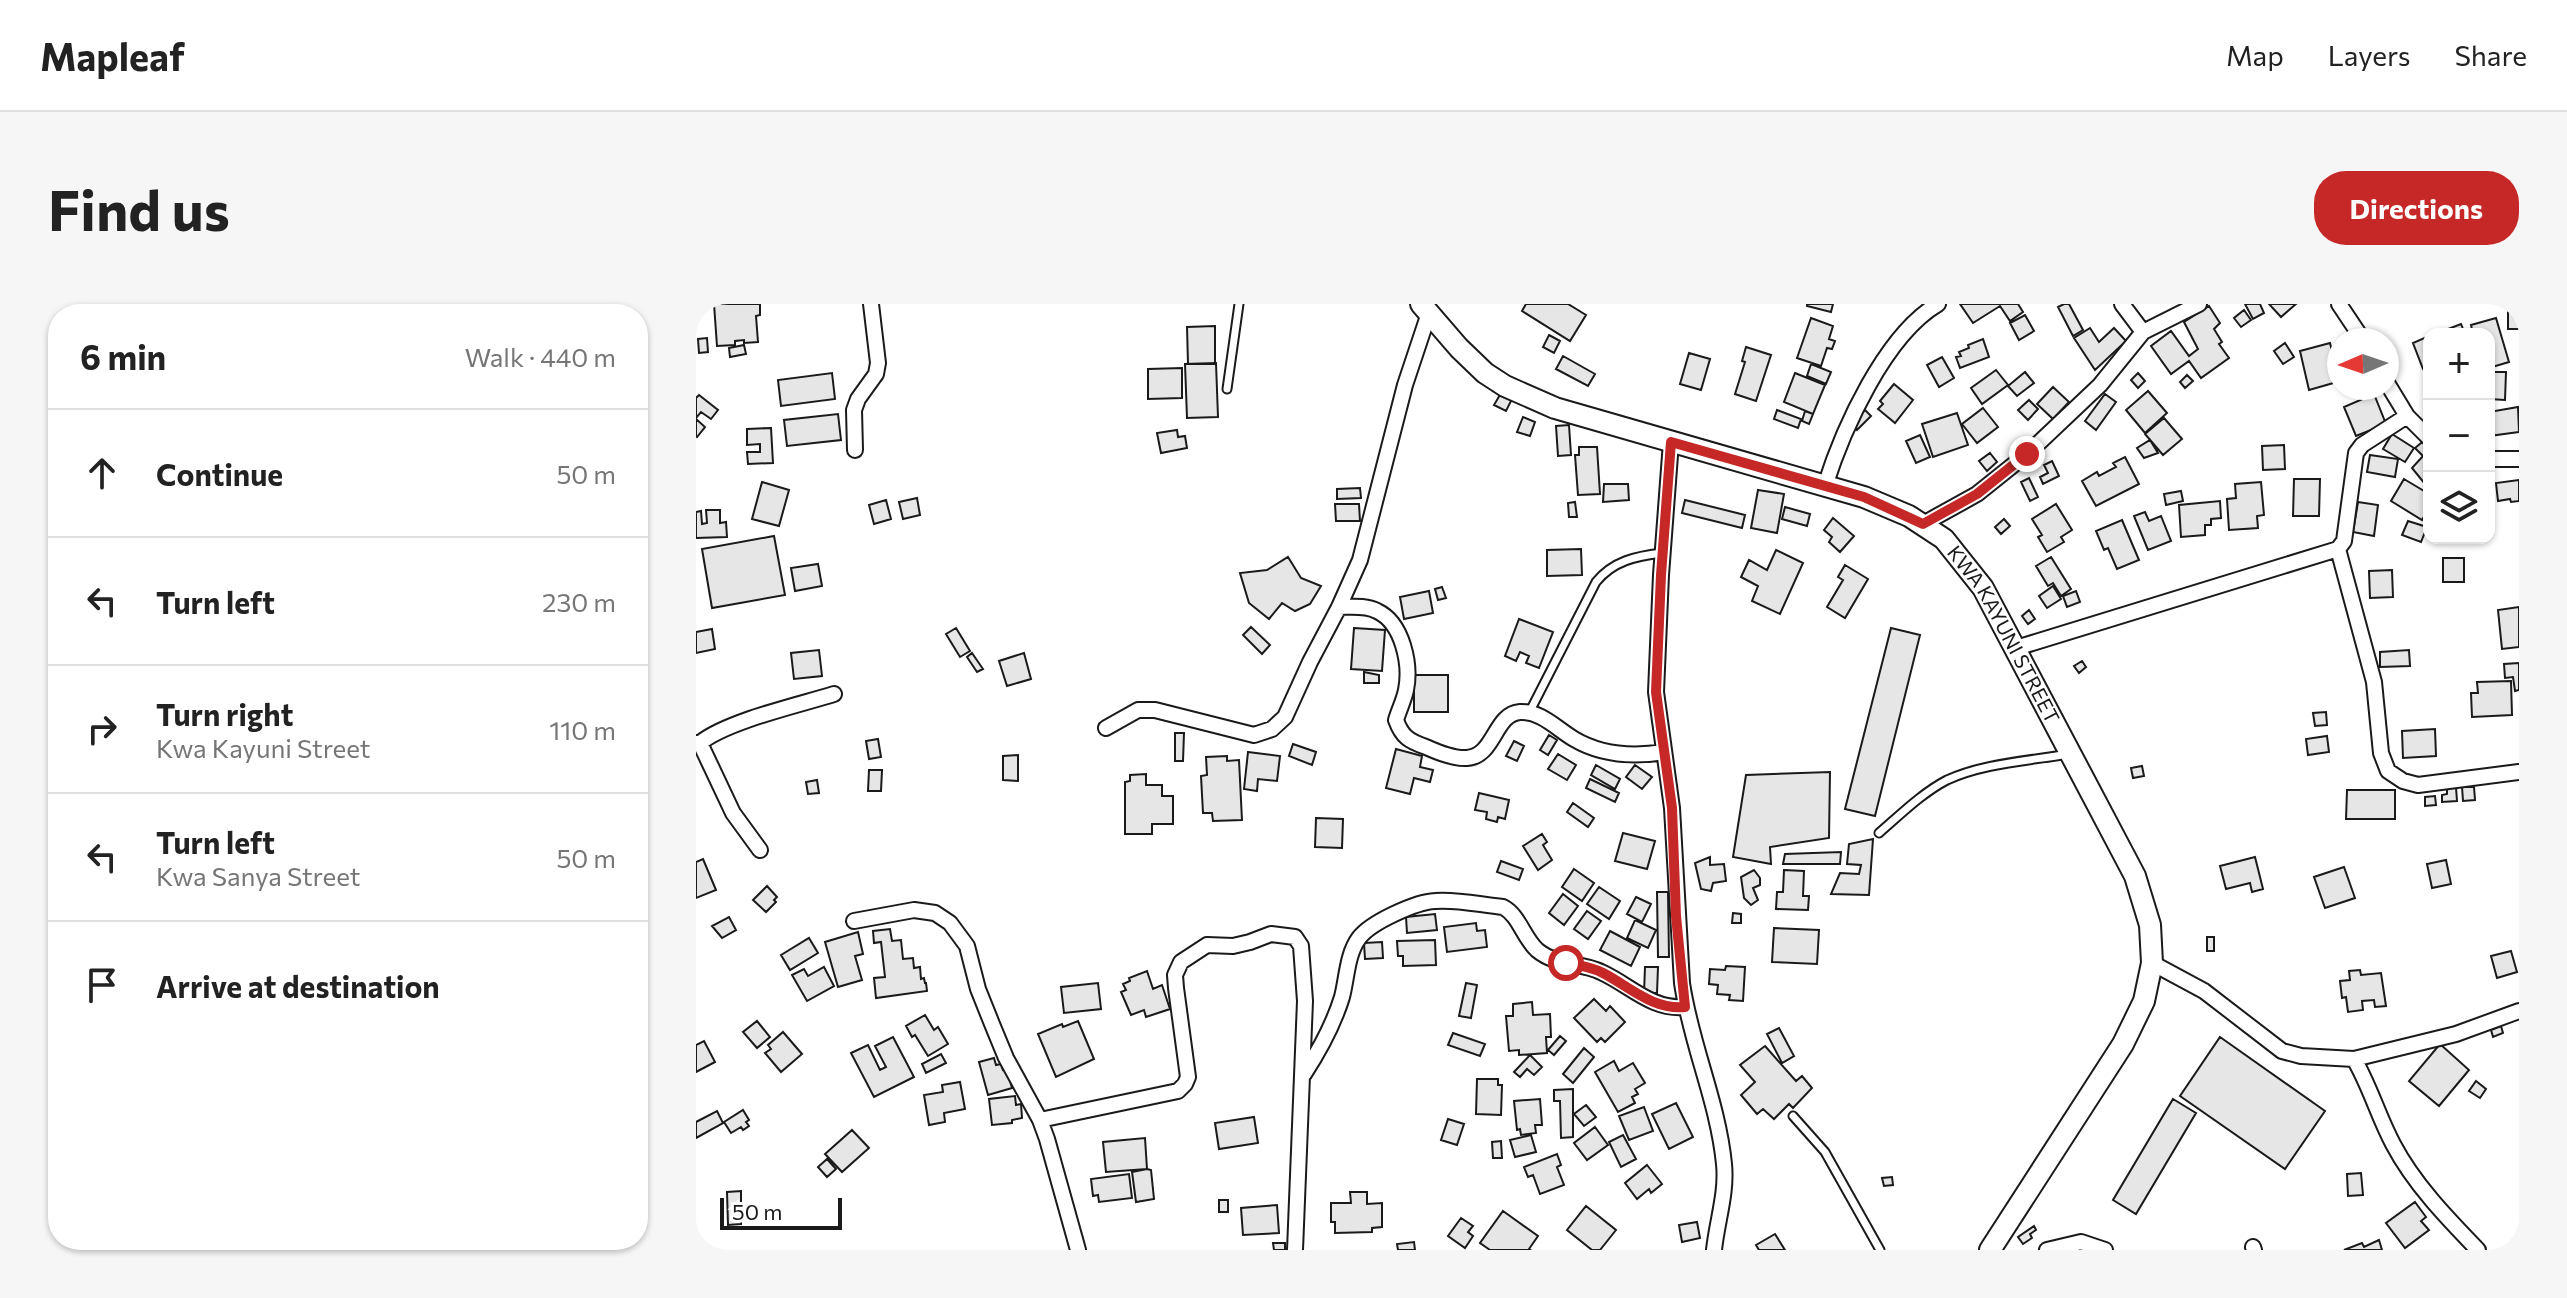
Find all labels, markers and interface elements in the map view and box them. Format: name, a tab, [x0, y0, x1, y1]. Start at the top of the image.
text: Mapleaf	[40, 32, 185, 79]
text: Map	[2226, 38, 2284, 72]
text: Layers	[2328, 38, 2410, 72]
text: Share	[2454, 38, 2527, 72]
button: Directions	[2314, 171, 2519, 245]
text: Find us	[48, 174, 230, 243]
north arrow	[2327, 328, 2399, 400]
map controls	[2423, 328, 2495, 544]
button: +	[2423, 328, 2495, 400]
text: 6 min	[80, 335, 166, 377]
text: Walk · 440 m	[465, 341, 616, 372]
button: −	[2423, 400, 2495, 472]
route end	[2009, 436, 2045, 472]
icon: ahead	[80, 451, 124, 495]
text: Continue	[156, 455, 283, 492]
text: 50 m	[556, 458, 616, 489]
button: layers	[2423, 472, 2495, 544]
street label: KWA KAYUNI STREET	[1943, 540, 2065, 727]
icon: left	[80, 579, 124, 623]
text: Turn left	[156, 583, 275, 620]
text: 230 m	[542, 586, 616, 617]
text: Turn right	[156, 695, 293, 732]
icon: right	[80, 707, 124, 751]
text: 110 m	[549, 714, 616, 745]
text: Kwa Kayuni Street	[156, 732, 370, 763]
text: Turn left	[156, 823, 275, 860]
icon: left	[80, 835, 124, 879]
text: 50 m	[556, 842, 616, 873]
text: Kwa Sanya Street	[156, 860, 360, 891]
route start	[1548, 945, 1584, 981]
icon: arrive	[80, 963, 124, 1007]
text: Arrive at destination	[156, 967, 440, 1004]
scale bar	[720, 1194, 842, 1230]
text: 50 m	[732, 1198, 782, 1225]

